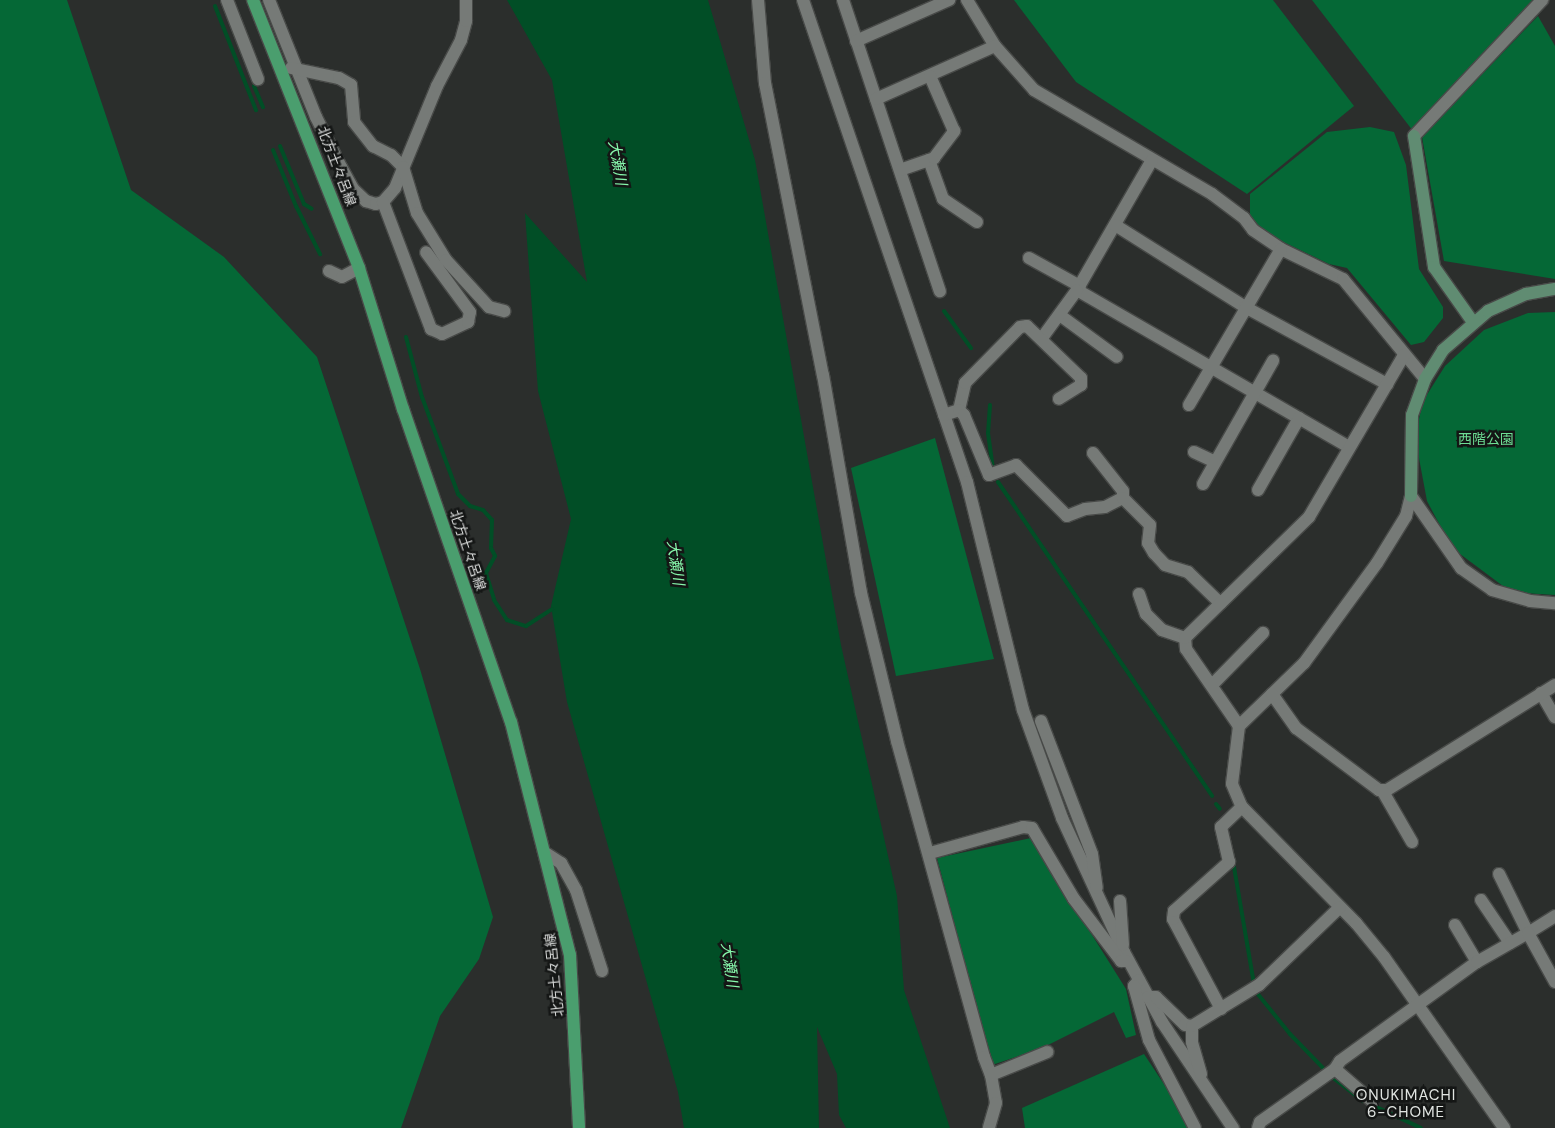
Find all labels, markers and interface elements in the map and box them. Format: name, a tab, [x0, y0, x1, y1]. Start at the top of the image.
street label: 北方土々呂線	[314, 124, 360, 208]
water label: 大瀬川	[604, 139, 630, 187]
park label: 西階公園	[1458, 431, 1514, 447]
street label: 北方土々呂線	[446, 508, 490, 592]
water label: 大瀬川	[663, 539, 687, 587]
street label: 北方土々呂線	[541, 932, 567, 1018]
water label: 大瀬川	[717, 941, 741, 989]
district label: ONUKIMACHI 6-CHOME	[1354, 1086, 1458, 1121]

